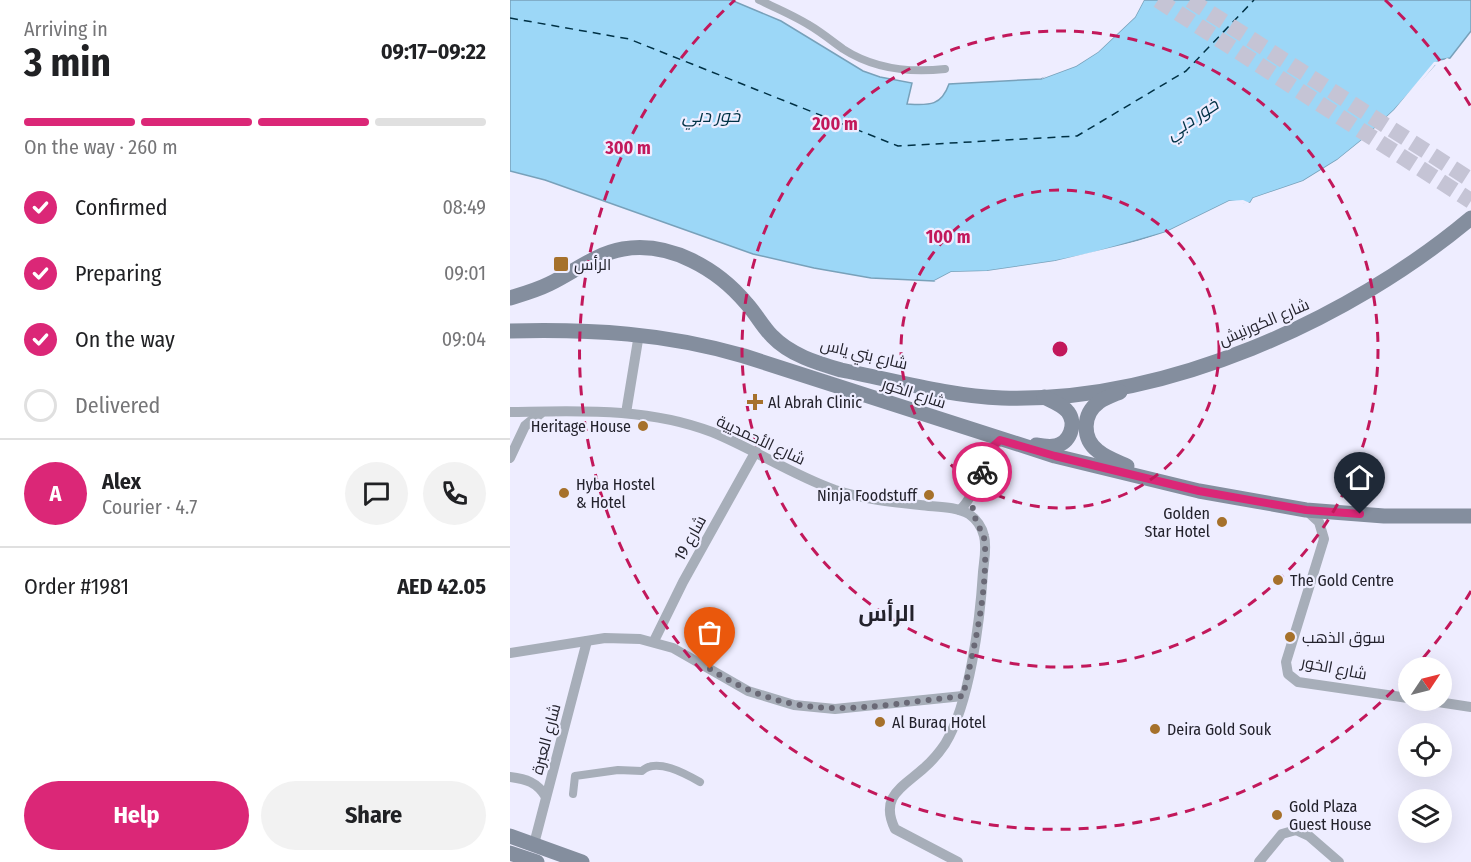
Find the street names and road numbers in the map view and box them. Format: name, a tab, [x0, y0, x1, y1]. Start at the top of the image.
street label: شارع الكورنيش	[1216, 294, 1313, 351]
street label: شارع بني ياس	[818, 335, 909, 377]
street label: شارع الخور	[878, 373, 949, 414]
street label: شارع الأحمديية	[713, 411, 808, 471]
street label: شارع 19	[670, 512, 712, 565]
street label: شارع الخور	[1298, 652, 1368, 686]
street label: شارع العبرة	[527, 702, 566, 777]

